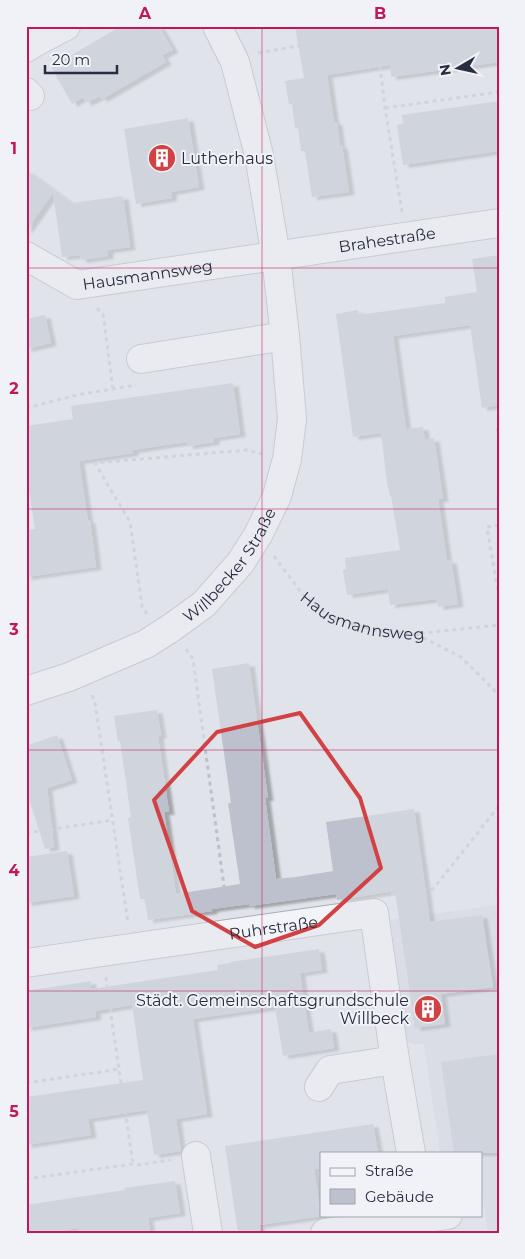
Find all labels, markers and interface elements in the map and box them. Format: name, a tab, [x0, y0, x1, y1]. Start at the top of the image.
text: A	[138, 4, 152, 23]
text: B	[374, 4, 386, 23]
scale bar	[45, 42, 118, 74]
north arrow	[432, 42, 482, 92]
text: 20 m	[52, 50, 90, 69]
text: N	[435, 63, 455, 77]
text: 1	[11, 139, 17, 158]
building icon: Lutherhaus	[147, 143, 177, 173]
place label: Lutherhaus	[181, 149, 273, 168]
street label: Brahestraße	[337, 223, 437, 256]
street label: Hausmannsweg	[81, 256, 214, 294]
text: 2	[9, 379, 19, 398]
street label: Willbecker Straße	[179, 505, 280, 626]
street label: Hausmannsweg	[297, 588, 425, 644]
text: 3	[8, 620, 19, 639]
text: 4	[8, 861, 20, 880]
street label: Ruhrstraße	[228, 912, 319, 944]
place label: Städt. Gemeinschaftsgrundschule Willbeck	[136, 991, 409, 1028]
building icon: Städt. Gemeinschaftsgrundschule Willbeck	[413, 994, 443, 1024]
text: 5	[9, 1102, 19, 1121]
legend	[320, 1152, 482, 1216]
text: Straße	[365, 1161, 414, 1180]
text: Gebäude	[365, 1187, 434, 1206]

